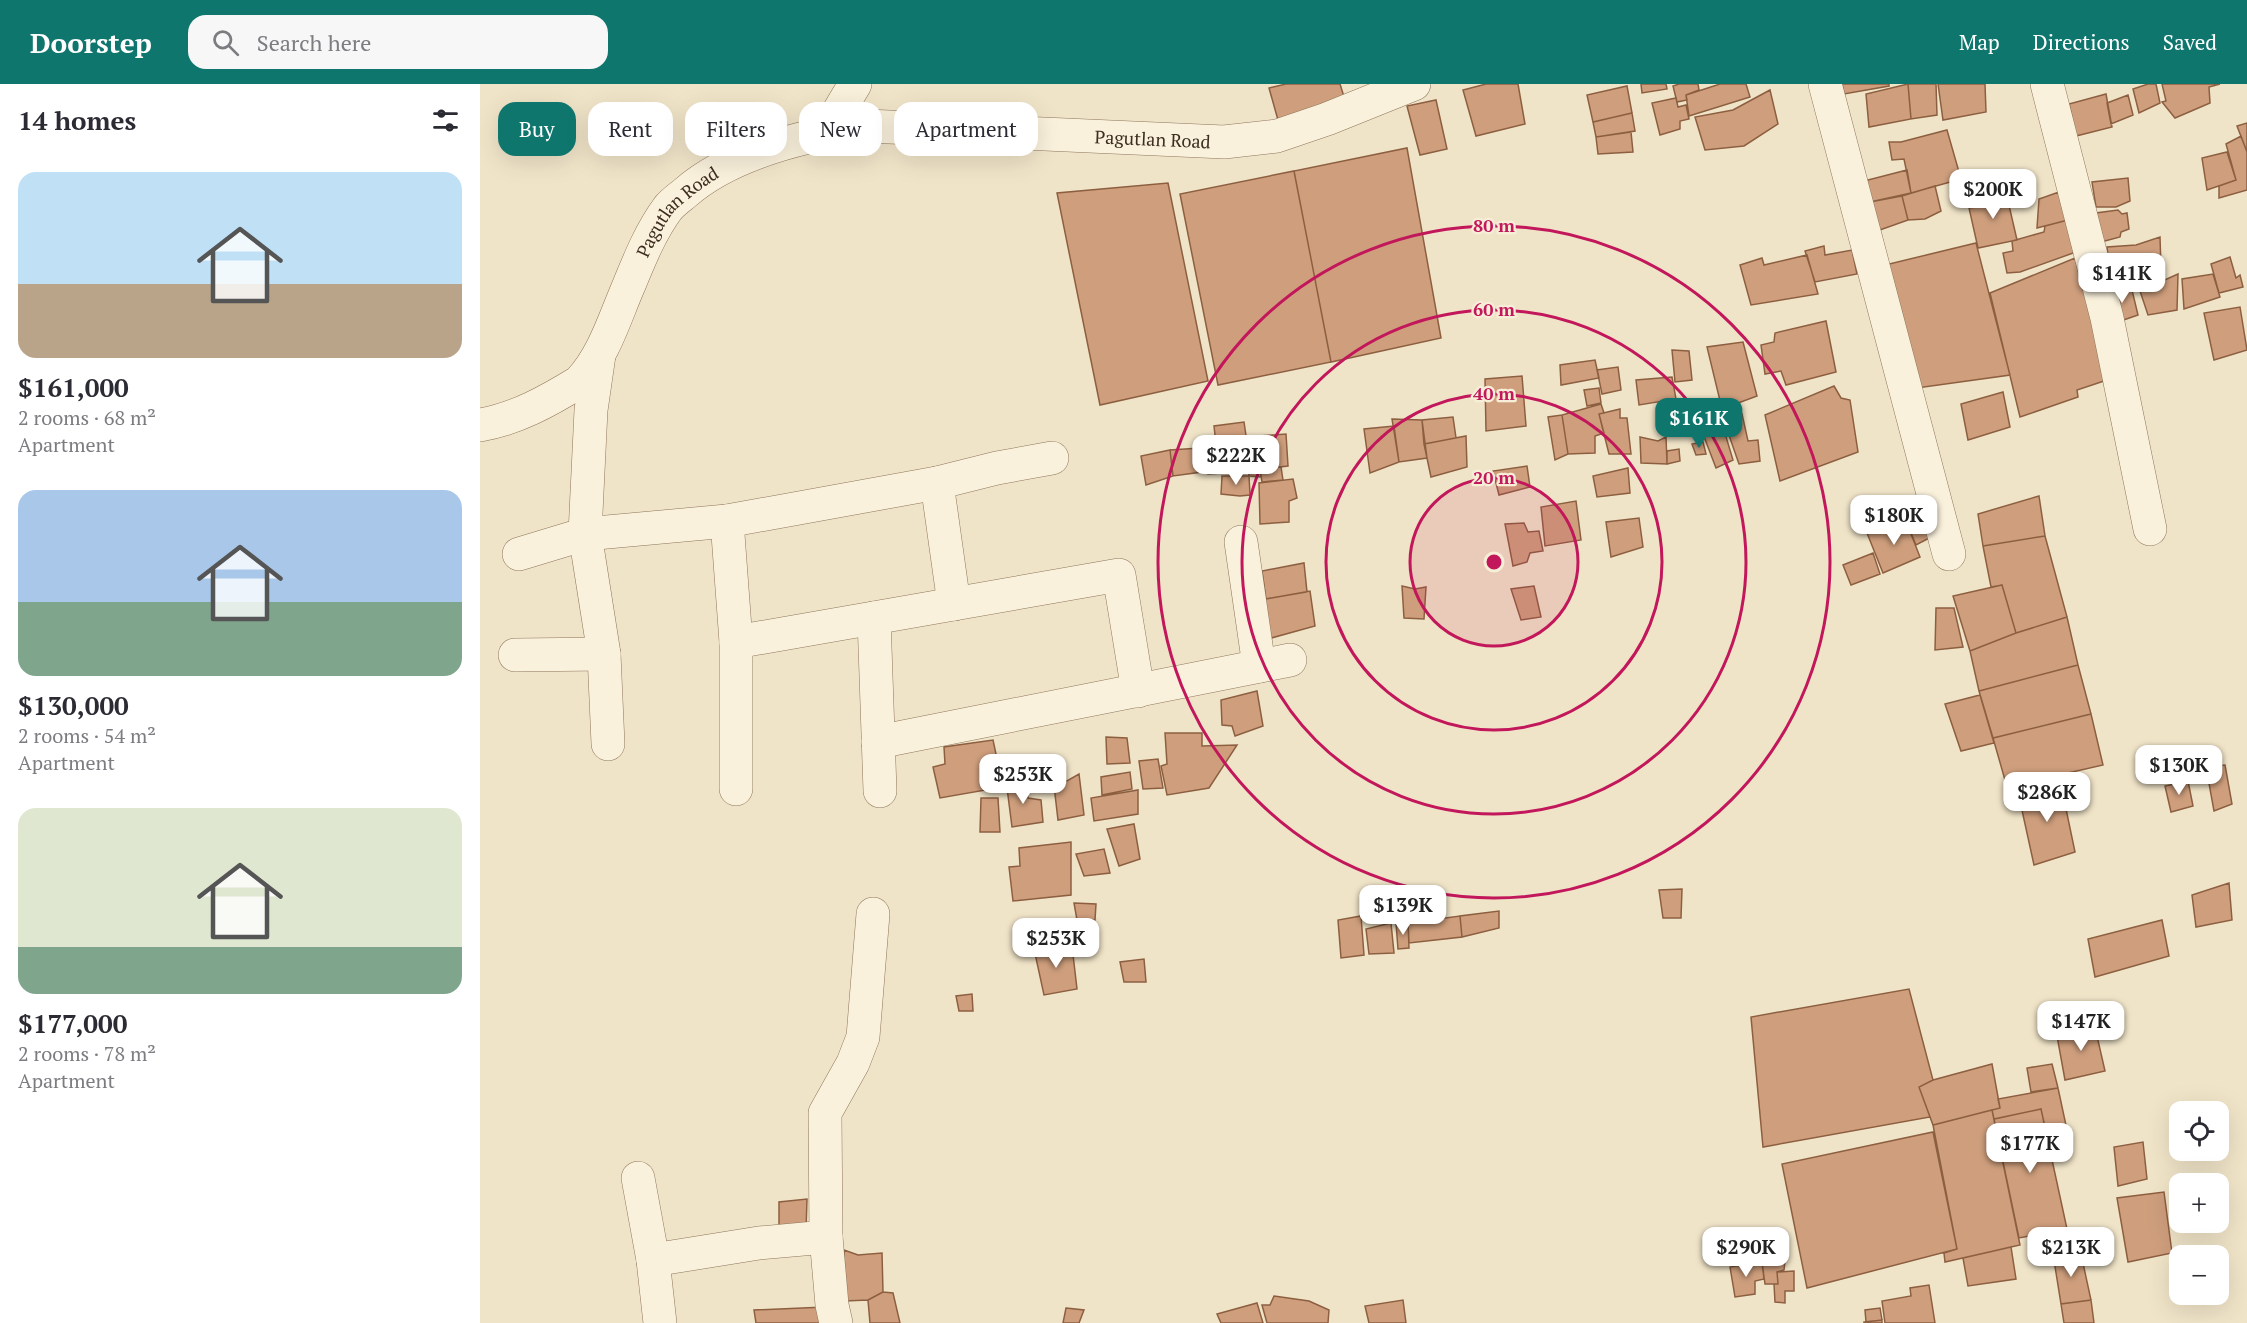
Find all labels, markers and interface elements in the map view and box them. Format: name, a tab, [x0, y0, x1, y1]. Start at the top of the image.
search box	[188, 15, 608, 69]
text: Doorstep	[30, 24, 152, 61]
icon: search	[209, 26, 242, 59]
text: Search here	[257, 28, 371, 57]
text: Map	[1959, 28, 2000, 56]
text: Directions	[2033, 28, 2130, 56]
text: Saved	[2163, 28, 2217, 56]
chip: Buy	[498, 102, 576, 156]
chip: Rent	[588, 102, 673, 156]
chip: Filters	[685, 102, 787, 156]
chip: New	[799, 102, 882, 156]
chip: Apartment	[894, 102, 1038, 156]
text: 14 homes	[18, 103, 136, 137]
icon: filters	[429, 104, 462, 137]
street label: Pagutlan Road	[1094, 124, 1211, 153]
street label: Pagutlan Road	[630, 161, 722, 261]
pin: $200K	[1951, 169, 2035, 220]
text: $200K	[1963, 175, 2023, 202]
icon: home	[186, 211, 294, 319]
text: 80 m	[1473, 213, 1515, 237]
pin: $141K	[2080, 253, 2164, 304]
text: $141K	[2092, 259, 2152, 286]
text: 60 m	[1473, 297, 1515, 321]
text: $161,000	[18, 370, 129, 404]
text: 40 m	[1473, 381, 1515, 405]
pin: $161K	[1657, 398, 1741, 449]
text: 2 rooms · 68 m²	[18, 404, 156, 431]
text: $161K	[1669, 404, 1729, 431]
text: Apartment	[18, 431, 115, 458]
pin: $222K	[1194, 435, 1278, 486]
text: $222K	[1206, 441, 1266, 468]
text: 20 m	[1473, 465, 1515, 489]
pin: $180K	[1852, 495, 1936, 546]
text: $180K	[1864, 501, 1924, 528]
icon: home	[186, 529, 294, 637]
centre of rings	[1484, 552, 1504, 572]
text: $130,000	[18, 688, 129, 722]
text: 2 rooms · 54 m²	[18, 722, 156, 749]
pin: $130K	[2137, 745, 2221, 796]
text: Apartment	[18, 749, 115, 776]
text: $130K	[2149, 751, 2209, 778]
pin: $253K	[981, 754, 1065, 805]
text: $253K	[993, 760, 1053, 787]
pin: $286K	[2005, 772, 2089, 823]
text: $286K	[2017, 778, 2077, 805]
icon: home	[186, 847, 294, 955]
pin: $139K	[1361, 885, 1445, 936]
text: $139K	[1373, 891, 1433, 918]
pin: $253K	[1014, 918, 1098, 969]
text: $253K	[1026, 924, 1086, 951]
pin: $147K	[2039, 1001, 2123, 1052]
text: $177,000	[18, 1006, 127, 1040]
text: $147K	[2051, 1007, 2111, 1034]
text: 2 rooms · 78 m²	[18, 1040, 156, 1067]
text: Apartment	[18, 1067, 115, 1094]
map controls	[2169, 1101, 2229, 1305]
button: locate	[2169, 1101, 2229, 1161]
pin: $177K	[1988, 1123, 2072, 1174]
text: $177K	[2000, 1129, 2060, 1156]
button: +	[2169, 1173, 2229, 1233]
pin: $290K	[1704, 1227, 1788, 1278]
pin: $213K	[2029, 1227, 2113, 1278]
text: $290K	[1716, 1233, 1776, 1260]
text: $213K	[2041, 1233, 2101, 1260]
button: −	[2169, 1245, 2229, 1305]

